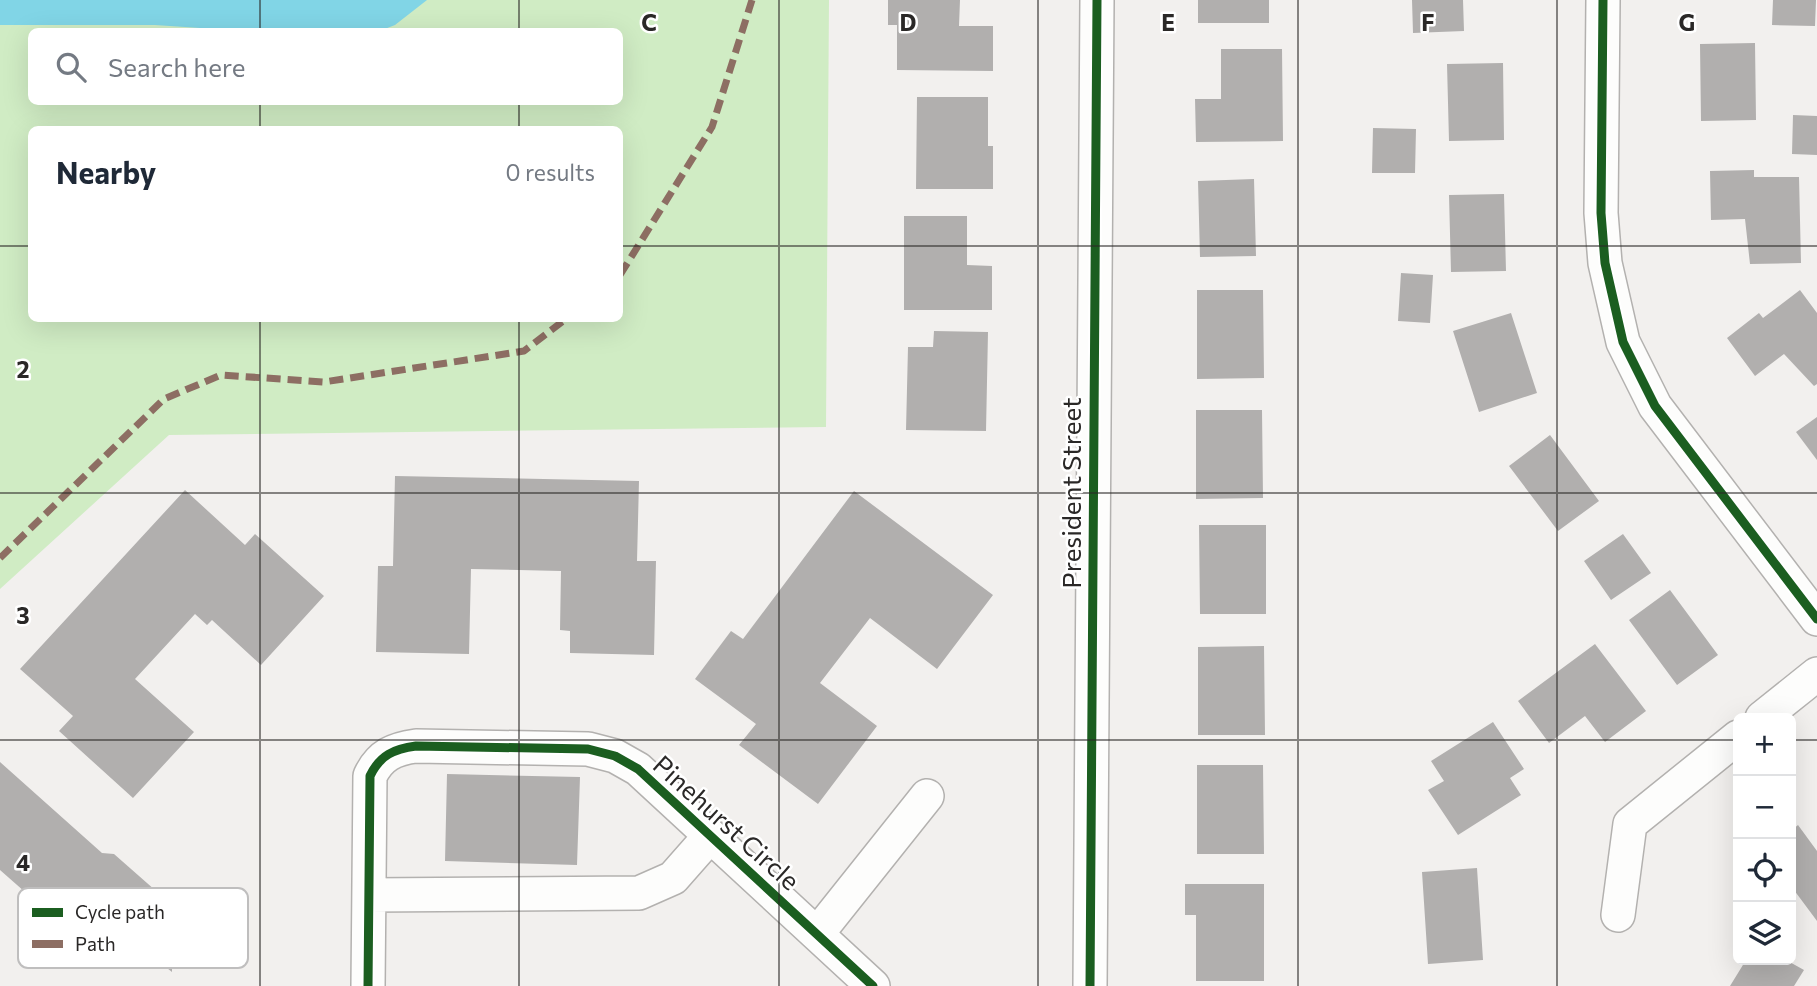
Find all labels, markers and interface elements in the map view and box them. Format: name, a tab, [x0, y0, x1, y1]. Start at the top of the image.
text: C	[641, 8, 657, 36]
text: D	[900, 8, 917, 36]
text: E	[1161, 8, 1175, 36]
text: F	[1421, 8, 1435, 36]
text: G	[1679, 8, 1695, 36]
search box	[28, 28, 623, 105]
icon: search	[52, 48, 90, 86]
text: Search here	[108, 51, 246, 82]
text: Nearby	[56, 153, 156, 190]
text: 0 results	[506, 158, 595, 186]
text: 2	[16, 355, 30, 383]
street label: President Street	[1055, 397, 1086, 589]
text: 3	[16, 601, 30, 629]
map controls	[1733, 713, 1796, 965]
button: +	[1733, 713, 1796, 776]
street label: Pinehurst Circle	[648, 748, 806, 896]
button: −	[1733, 776, 1796, 839]
button: locate	[1733, 839, 1796, 902]
text: 4	[16, 848, 30, 876]
legend	[18, 888, 248, 968]
text: Cycle path	[75, 900, 165, 923]
button: layers	[1733, 902, 1796, 965]
text: Path	[75, 932, 116, 955]

